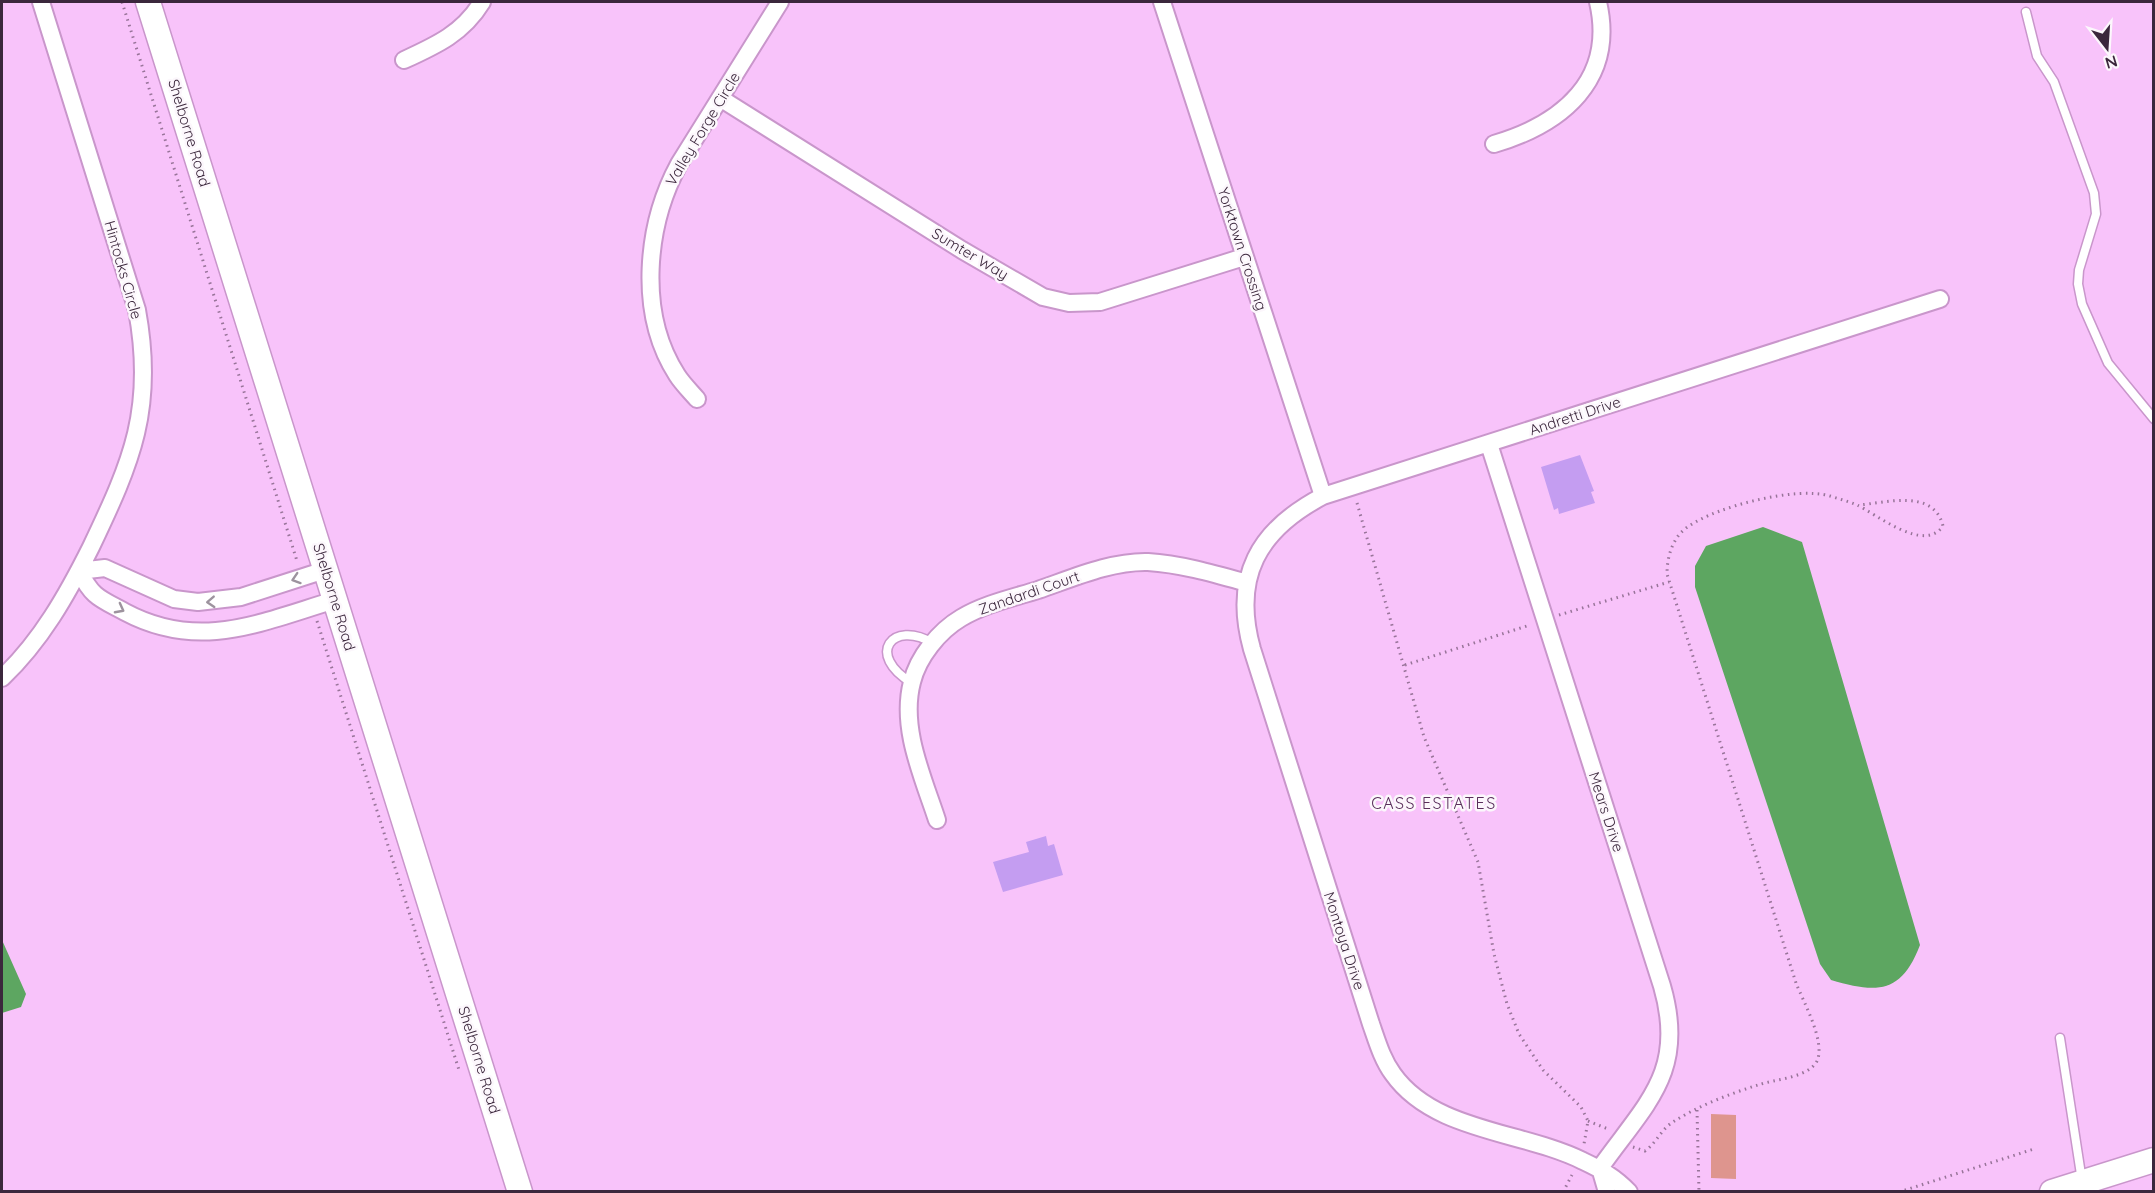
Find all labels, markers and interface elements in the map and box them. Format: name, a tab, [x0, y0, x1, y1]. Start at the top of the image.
north arrow	[2077, 18, 2137, 78]
text: N	[2103, 51, 2120, 74]
street label: Valley Forge Circle	[661, 69, 744, 189]
street label: Shelborne Road	[164, 77, 215, 189]
street label: Yorktown Crossing	[1214, 185, 1271, 313]
street label: Hintocks Circle	[100, 218, 147, 321]
street label: Sumter Way	[929, 223, 1012, 284]
street label: Andretti Drive	[1527, 392, 1623, 439]
street label: Shelborne Road	[309, 541, 360, 653]
street label: Zandardi Court	[976, 566, 1082, 619]
one-way arrow	[291, 572, 302, 584]
one-way arrow	[207, 595, 216, 608]
one-way arrow	[114, 602, 125, 614]
street label: Mears Drive	[1585, 769, 1628, 854]
district label: CASS ESTATES	[1371, 793, 1497, 813]
street label: Montoya Drive	[1320, 889, 1369, 992]
street label: Shelborne Road	[454, 1004, 505, 1116]

